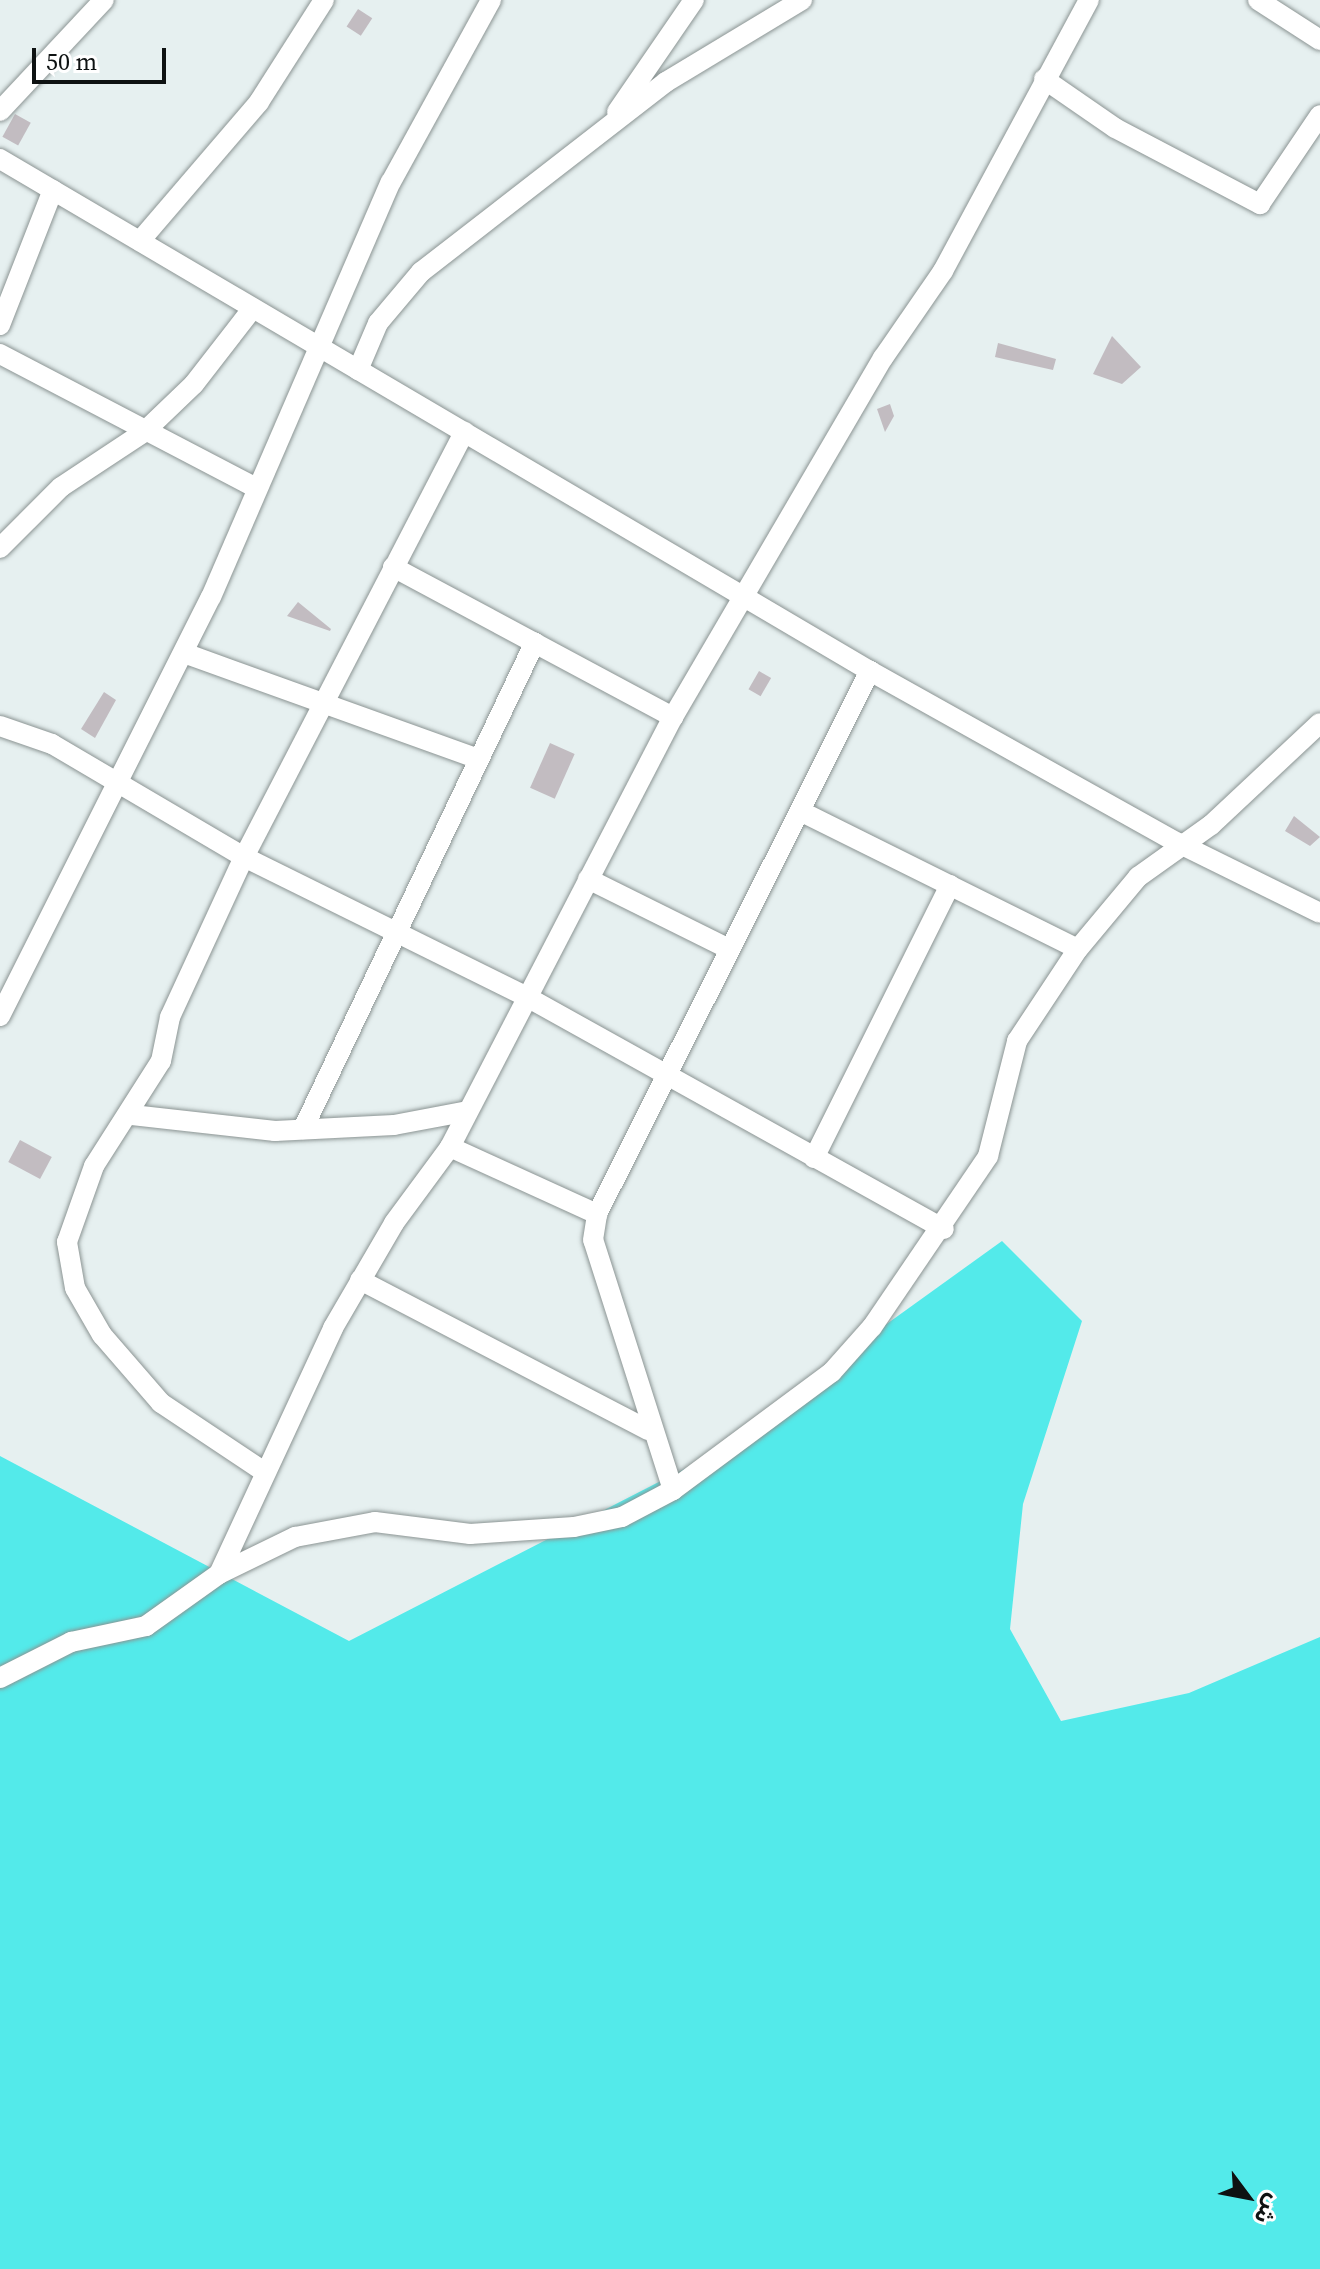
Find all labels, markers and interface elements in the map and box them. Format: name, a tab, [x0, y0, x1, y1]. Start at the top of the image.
scale bar	[36, 32, 170, 82]
text: 50 m	[46, 45, 97, 78]
north arrow	[1208, 2157, 1288, 2237]
text: ش	[1248, 2189, 1289, 2230]

